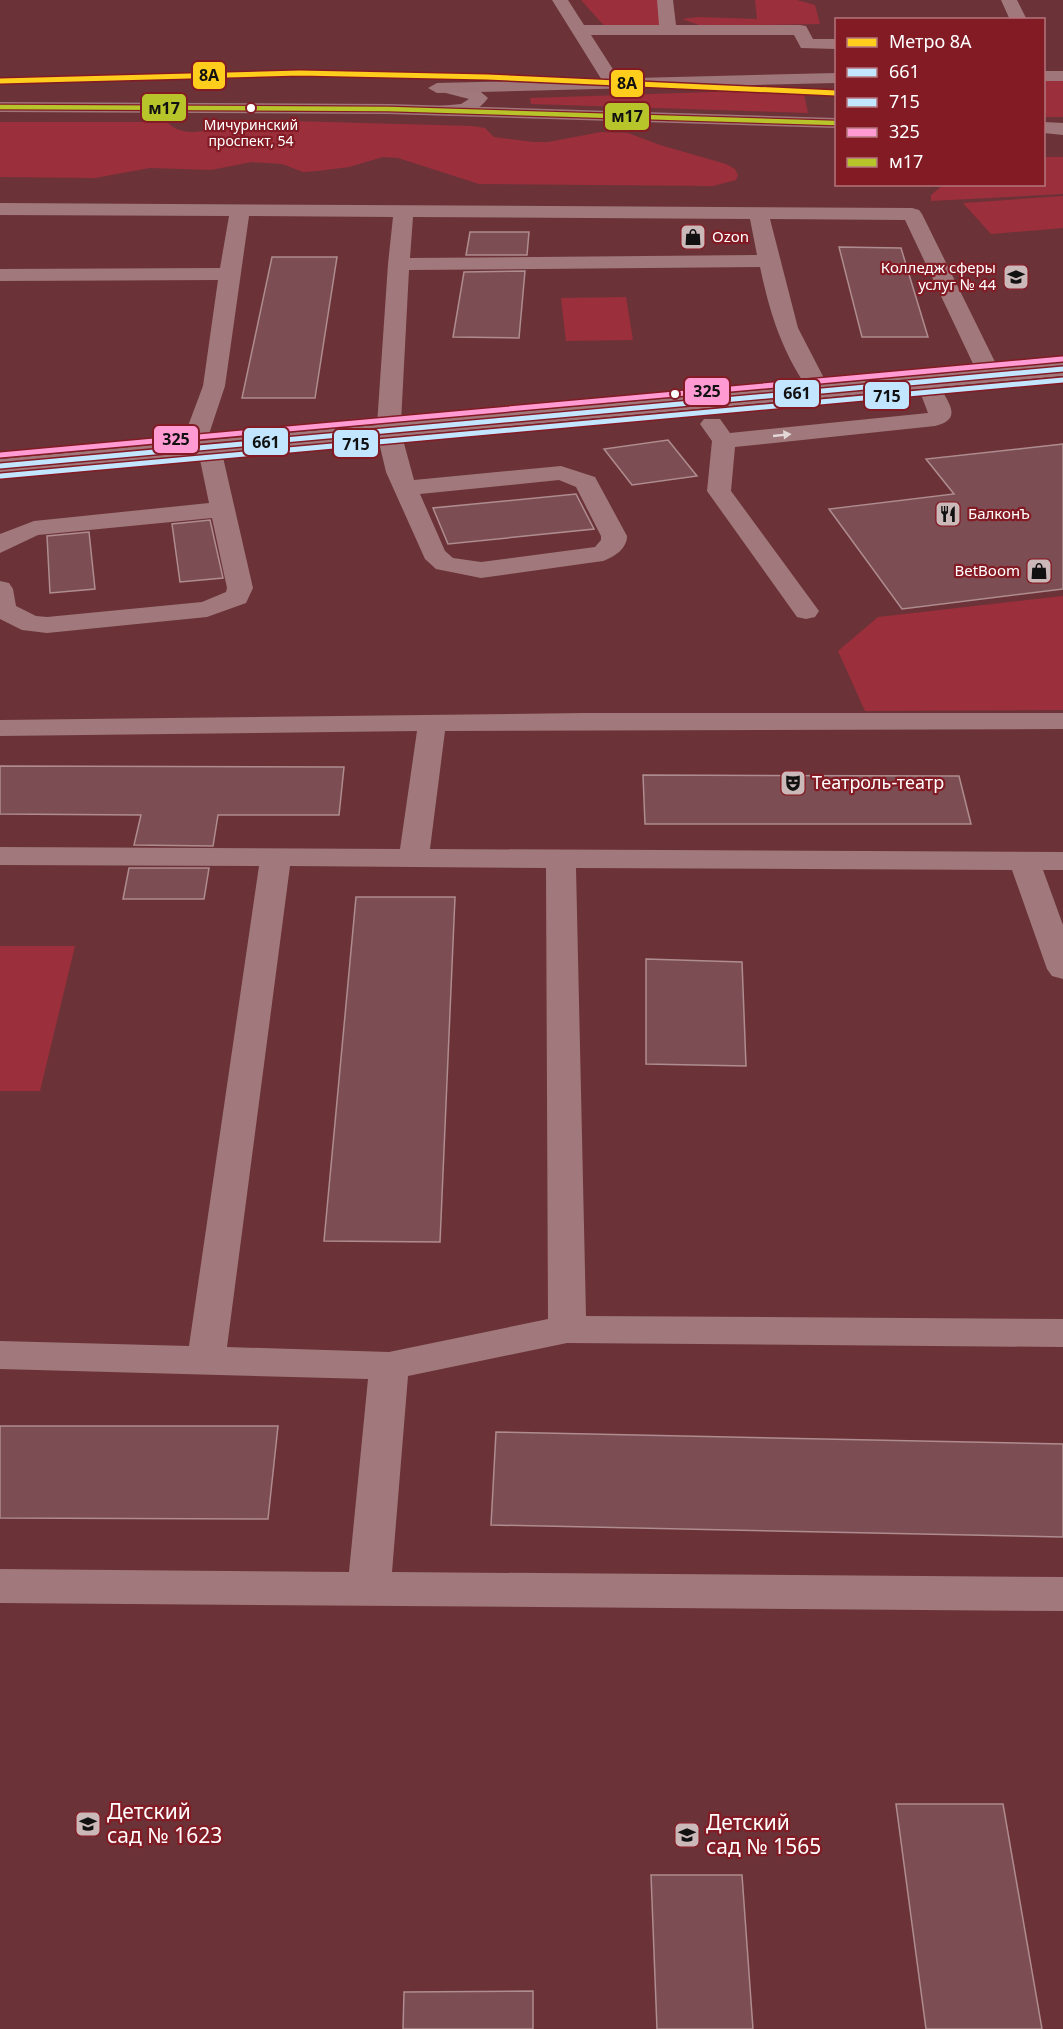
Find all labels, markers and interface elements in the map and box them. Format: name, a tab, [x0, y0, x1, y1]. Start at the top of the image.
legend	[835, 18, 1045, 186]
text: Метро 8А	[889, 29, 972, 53]
text: 661	[889, 59, 920, 83]
line badge: 8А	[192, 61, 226, 90]
text: 8А	[199, 64, 220, 86]
line badge: 8А	[610, 69, 644, 98]
text: 8А	[617, 72, 638, 94]
text: 715	[889, 89, 920, 113]
line badge: м17	[141, 93, 187, 122]
text: м17	[148, 97, 180, 119]
marker: Мичуринский проспект, 54	[245, 102, 257, 114]
line badge: м17	[604, 102, 650, 131]
text: м17	[611, 105, 643, 127]
place label: Мичуринский проспект, 54	[204, 115, 298, 150]
text: 325	[889, 119, 920, 143]
text: м17	[889, 149, 923, 173]
shop icon: Ozon	[678, 222, 708, 252]
place label: Ozon	[712, 226, 749, 246]
place label: Колледж сферы услуг № 44	[881, 257, 996, 294]
school or university icon: Колледж сферы услуг № 44	[1001, 262, 1031, 292]
line badge: 325	[684, 377, 730, 406]
line badge: 661	[774, 379, 820, 408]
text: 325	[693, 380, 721, 402]
line badge: 715	[864, 381, 910, 410]
text: 661	[783, 382, 811, 404]
text: 715	[873, 385, 901, 407]
unlabelled marker	[669, 388, 681, 400]
line badge: 325	[153, 425, 199, 454]
line badge: 661	[243, 427, 289, 456]
text: 325	[162, 428, 190, 450]
line badge: 715	[333, 429, 379, 458]
one-way arrow	[772, 430, 791, 440]
text: 661	[252, 431, 280, 453]
text: 715	[342, 433, 370, 455]
restaurant icon: БалконЪ	[933, 499, 963, 529]
place label: БалконЪ	[968, 503, 1030, 523]
shop icon: BetBoom	[1024, 556, 1054, 586]
place label: BetBoom	[954, 560, 1020, 580]
theatre icon: Театроль-театр	[778, 768, 808, 798]
place label: Театроль-театр	[812, 770, 944, 794]
place label: Детский сад № 1623	[107, 1797, 222, 1849]
place label: Детский сад № 1565	[706, 1808, 821, 1860]
school or university icon: Детский сад № 1623	[73, 1809, 103, 1839]
school or university icon: Детский сад № 1565	[672, 1820, 702, 1850]

